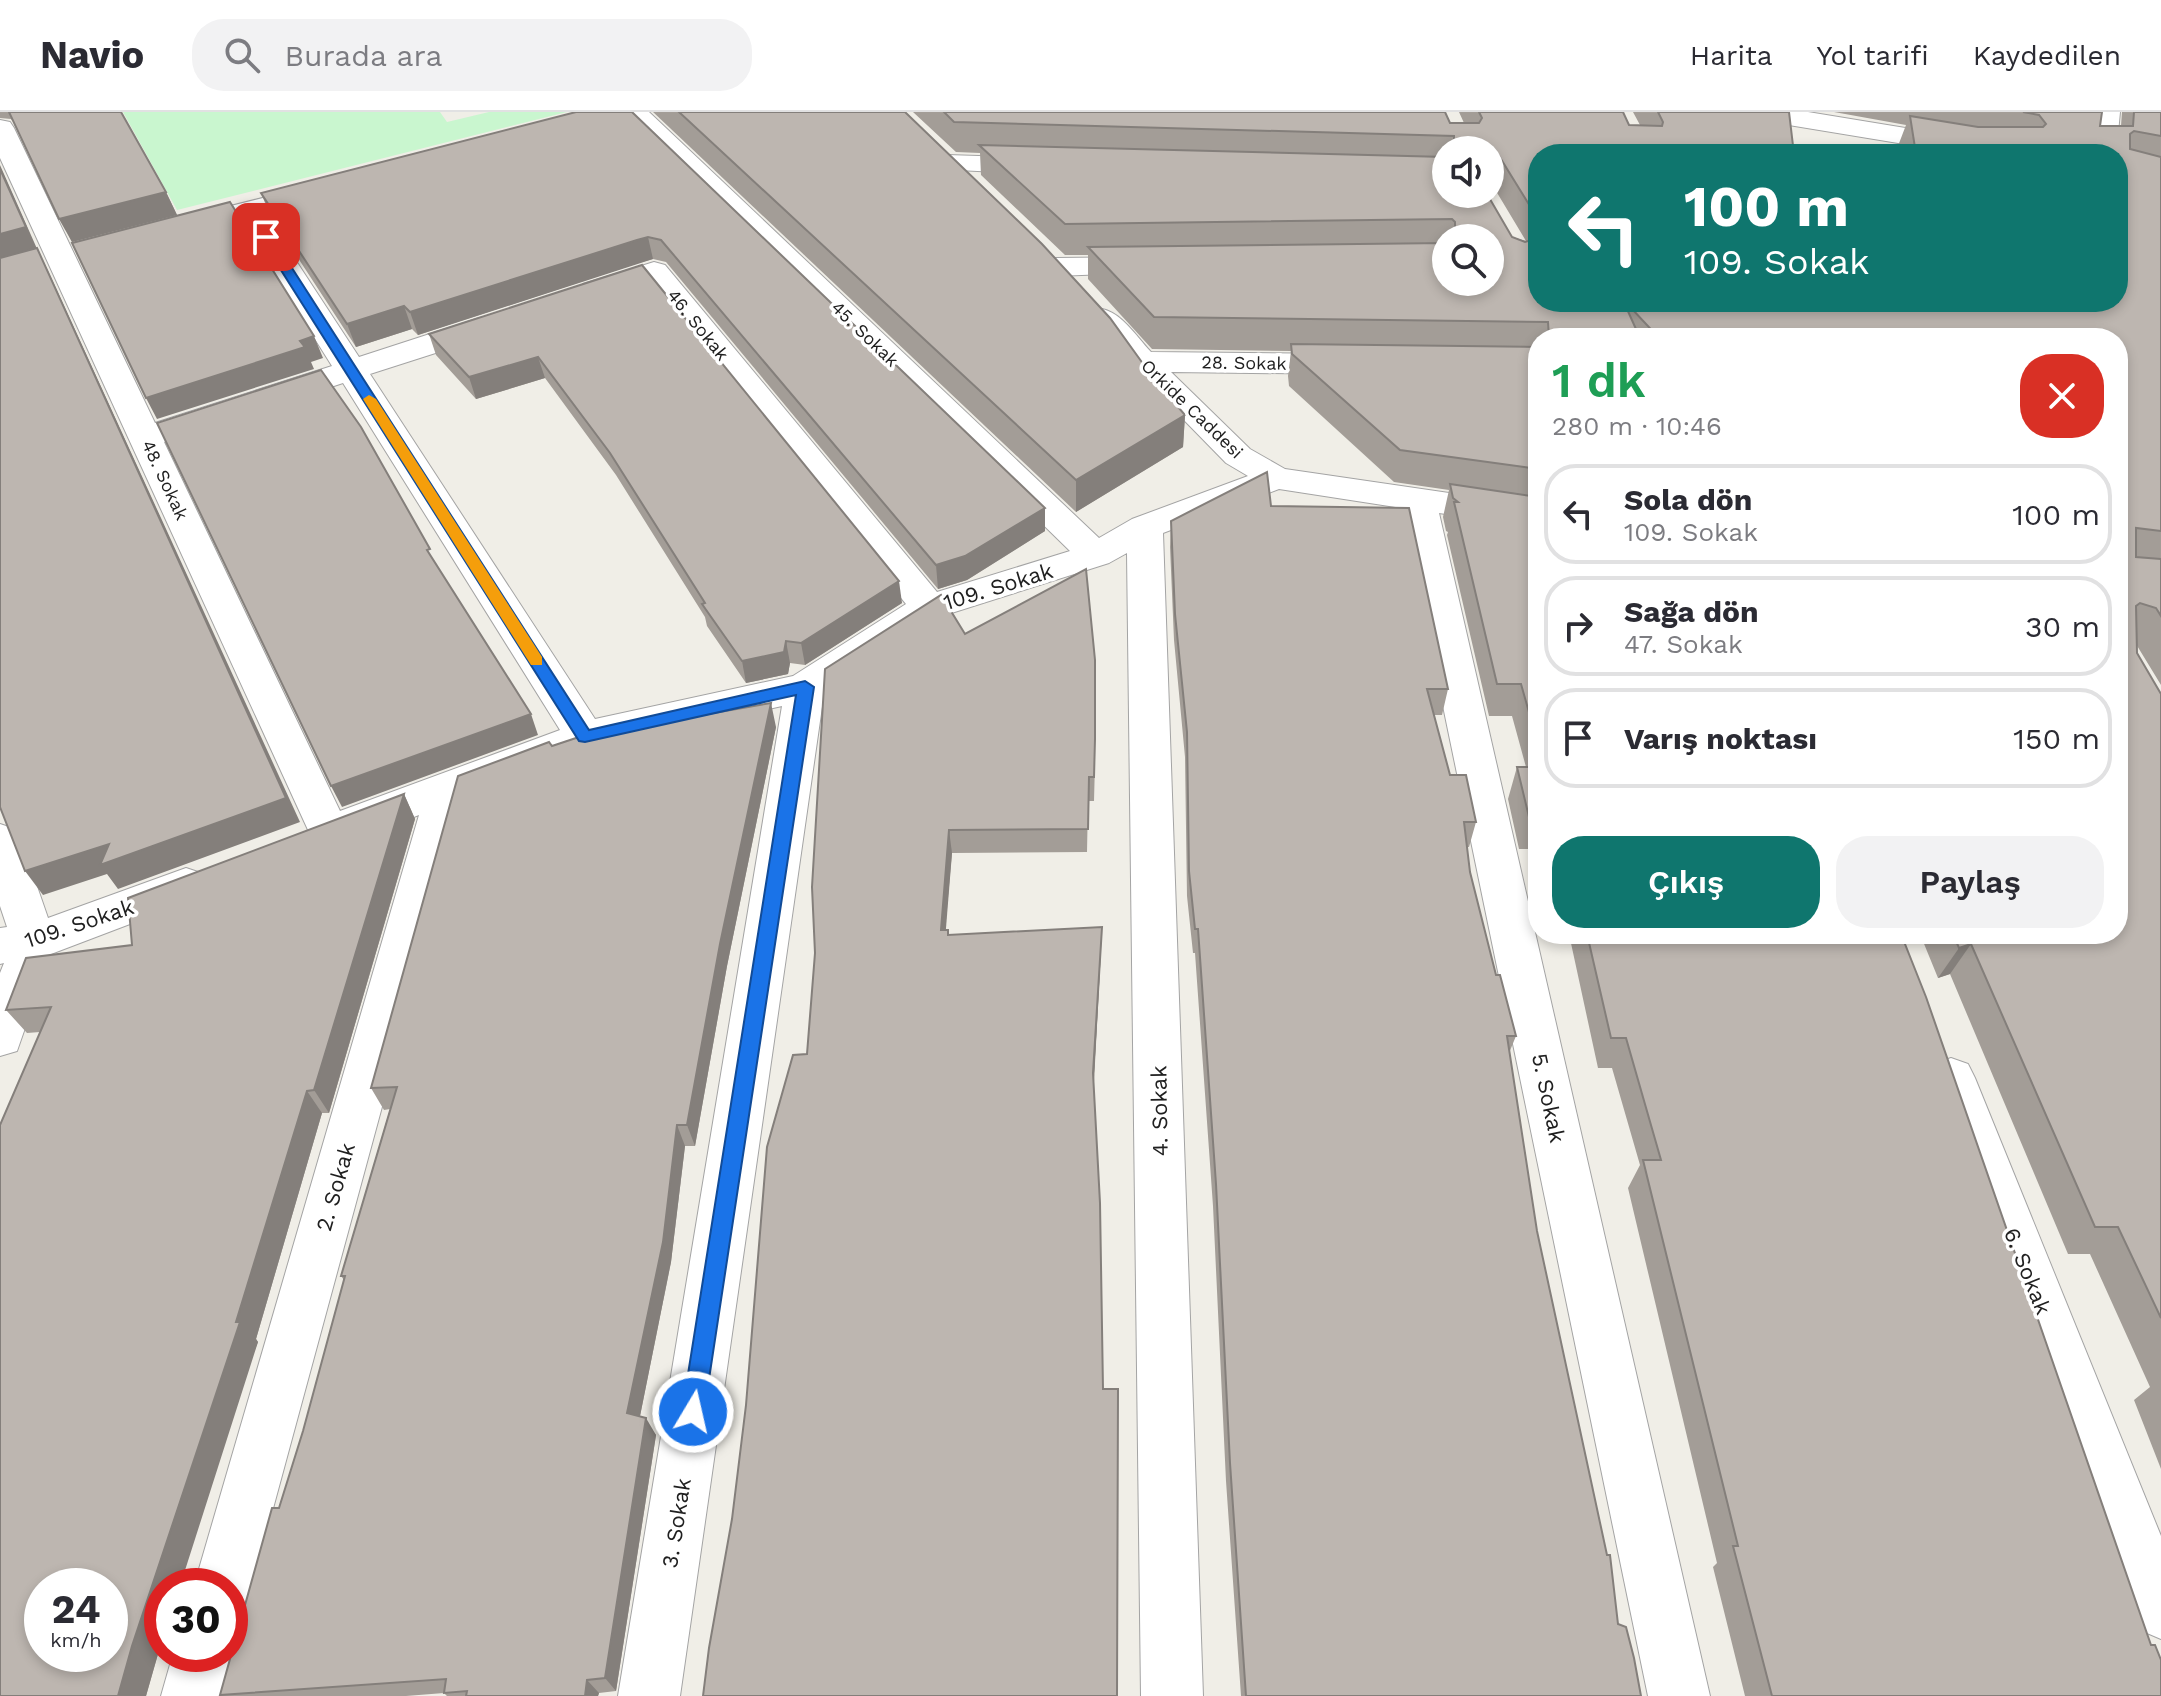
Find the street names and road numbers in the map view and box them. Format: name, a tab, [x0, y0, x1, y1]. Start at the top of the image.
street label: 46. Sokak	[663, 285, 733, 365]
street label: 45. Sokak	[827, 297, 903, 371]
street label: 28. Sokak	[1201, 351, 1287, 374]
street label: Orkide Caddesi	[1137, 355, 1248, 462]
street label: 48. Sokak	[138, 436, 193, 523]
street label: 109. Sokak	[940, 558, 1056, 615]
street label: 109. Sokak	[21, 894, 137, 953]
street label: 5. Sokak	[1527, 1051, 1570, 1145]
street label: 4. Sokak	[1146, 1065, 1173, 1157]
street label: 2. Sokak	[311, 1140, 360, 1234]
street label: 6. Sokak	[1999, 1224, 2056, 1318]
street label: 3. Sokak	[657, 1476, 696, 1570]

